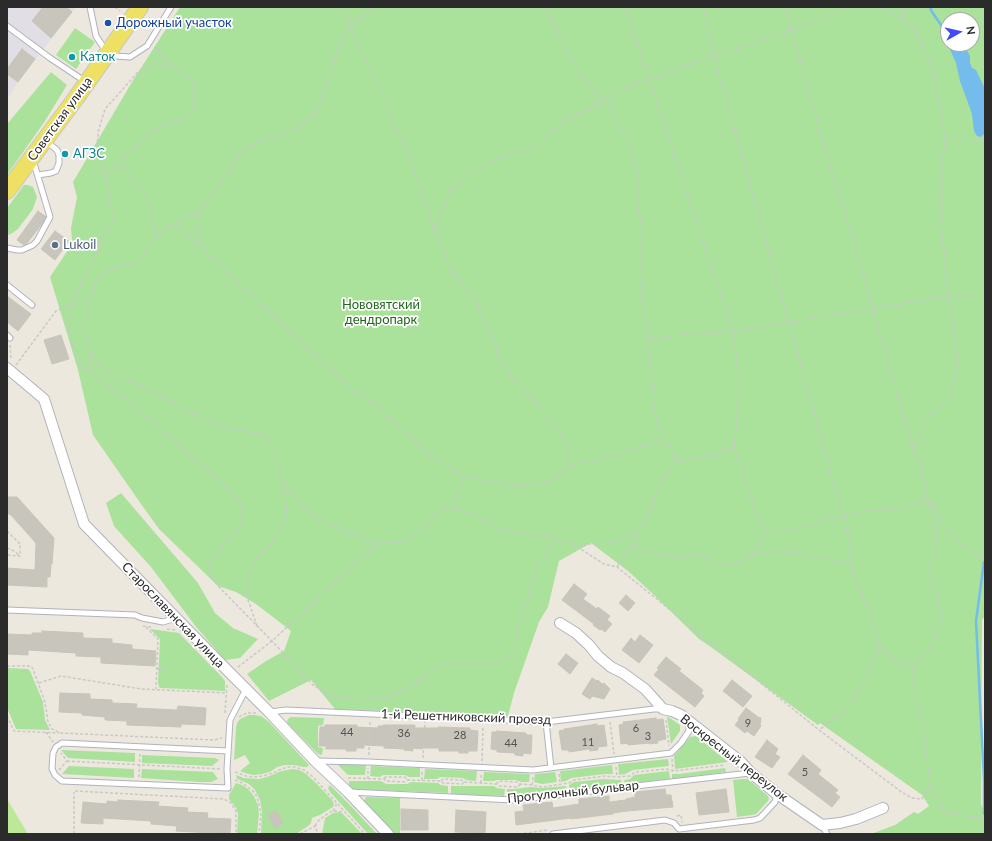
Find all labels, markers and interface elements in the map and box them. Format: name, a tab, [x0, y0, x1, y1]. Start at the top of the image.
north arrow	[940, 12, 980, 52]
place label: Дорожный участок	[116, 15, 232, 31]
marker: Дорожный участок	[103, 18, 113, 28]
text: N	[964, 25, 978, 35]
place label: Каток	[80, 49, 115, 65]
marker: Каток	[67, 52, 77, 62]
street label: Советская улица	[24, 74, 96, 164]
place label: АГЗС	[73, 146, 105, 162]
marker: АГЗС	[60, 149, 70, 159]
place label: Lukoil	[63, 237, 96, 253]
marker: Lukoil	[50, 240, 60, 250]
park label: Нововятский дендропарк	[342, 297, 420, 328]
street label: Старославянская улица	[118, 559, 228, 671]
street label: 1-й Решетниковский проезд	[381, 706, 551, 728]
street label: Воскресный переулок	[677, 711, 791, 805]
house number: 9	[745, 716, 751, 730]
house number: 6	[633, 721, 639, 735]
house number: 44	[341, 725, 353, 739]
house number: 36	[398, 726, 410, 740]
house number: 28	[454, 728, 466, 742]
house number: 3	[645, 729, 651, 743]
house number: 11	[582, 735, 594, 749]
house number: 44	[505, 736, 517, 750]
house number: 5	[802, 765, 808, 779]
street label: Прогулочный бульвар	[506, 777, 640, 807]

